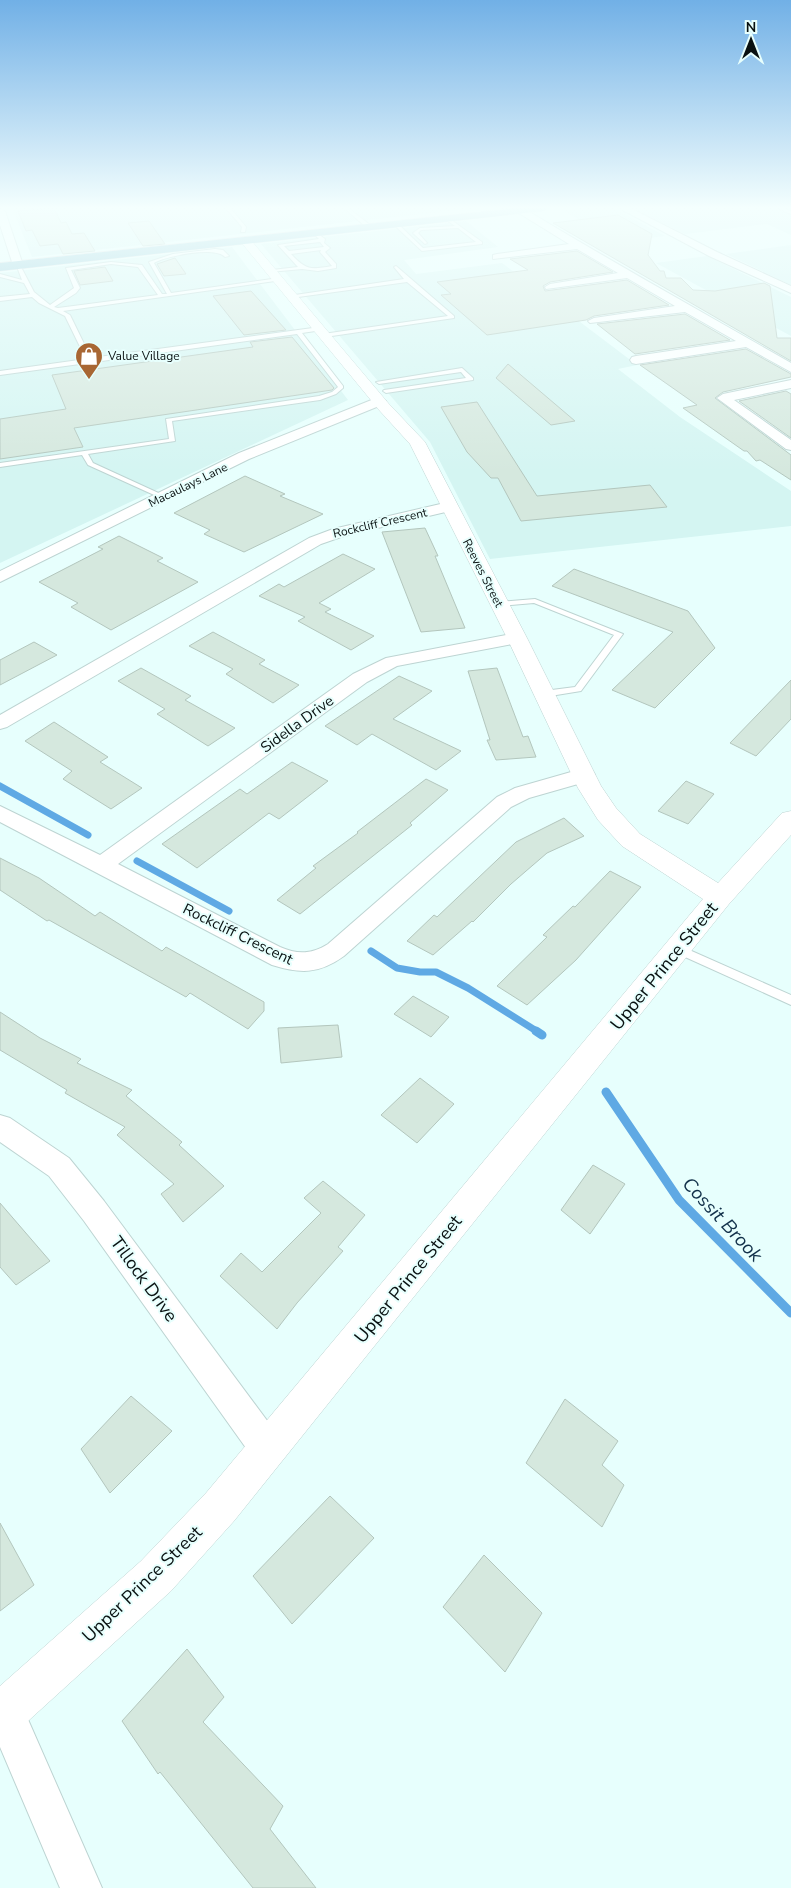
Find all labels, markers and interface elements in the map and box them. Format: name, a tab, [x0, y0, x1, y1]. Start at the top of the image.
north arrow	[726, 15, 776, 65]
text: N	[746, 18, 756, 37]
shop icon: Value Village	[74, 341, 104, 380]
place label: Value Village	[107, 348, 180, 364]
street label: Macaulays Lane	[146, 459, 230, 511]
street label: Rockcliff Crescent	[331, 504, 429, 542]
street label: Reeves Street	[459, 536, 507, 611]
street label: Sidella Drive	[256, 691, 338, 757]
street label: Upper Prince Street	[605, 896, 724, 1035]
street label: Rockcliff Crescent	[180, 899, 297, 970]
water label: Cossit Brook	[676, 1172, 769, 1268]
street label: Upper Prince Street	[349, 1209, 468, 1348]
street label: Tillock Drive	[105, 1231, 183, 1327]
street label: Upper Prince Street	[77, 1520, 208, 1648]

